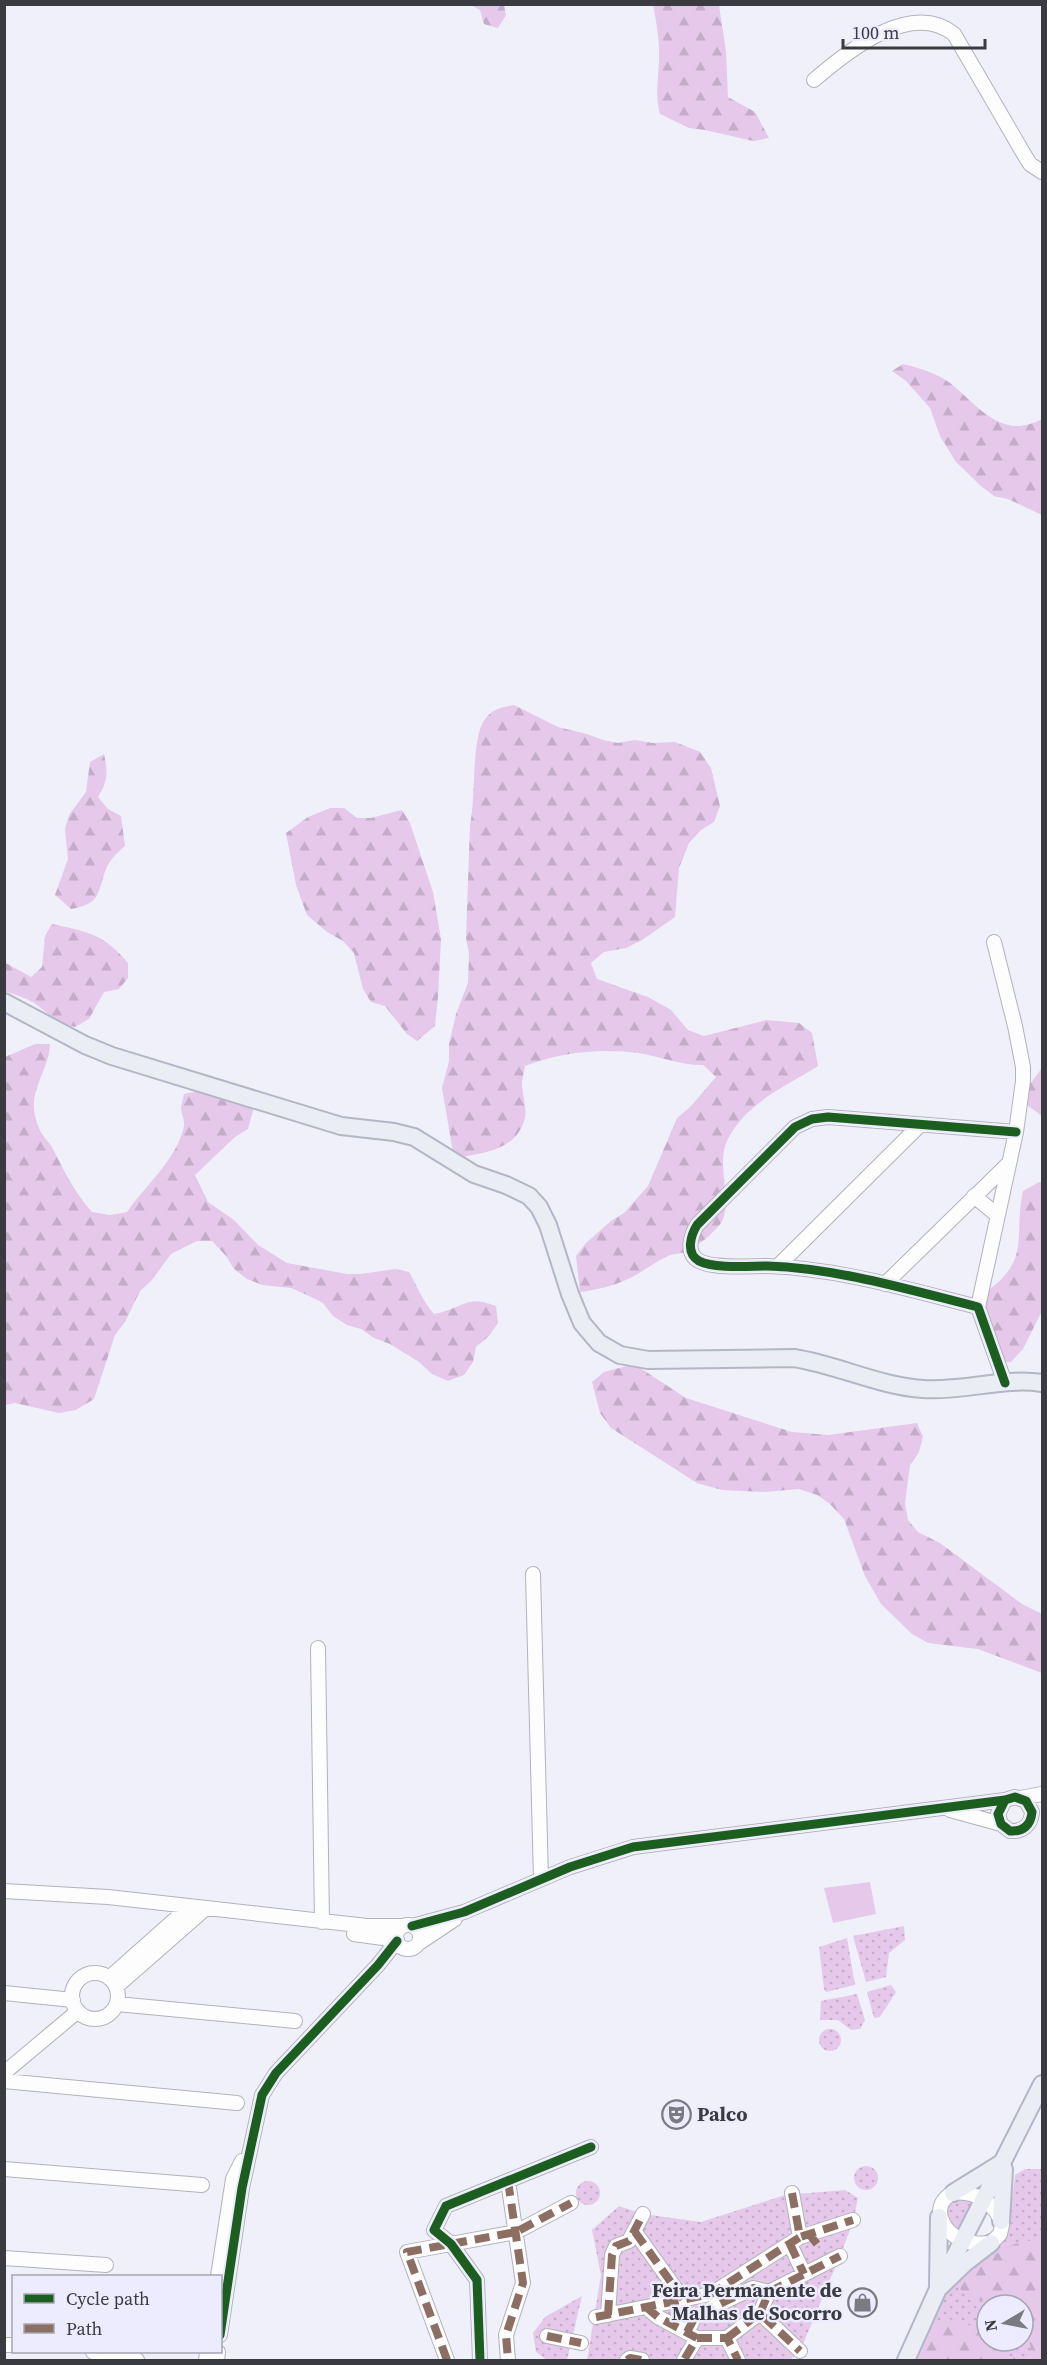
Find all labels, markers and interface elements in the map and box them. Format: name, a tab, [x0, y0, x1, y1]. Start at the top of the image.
scale bar	[843, 12, 986, 50]
text: 100 m	[852, 20, 899, 45]
theatre icon: Palco	[660, 2098, 692, 2130]
place label: Palco	[697, 2100, 747, 2128]
legend	[12, 2275, 222, 2353]
place label: Feira Permanente de Malhas de Socorro	[652, 2276, 842, 2327]
text: Cycle path	[66, 2286, 150, 2311]
shop icon: Feira Permanente de Malhas de Socorro	[847, 2286, 879, 2318]
north arrow	[975, 2293, 1035, 2353]
text: Path	[66, 2316, 103, 2341]
text: N	[978, 2318, 1002, 2333]

